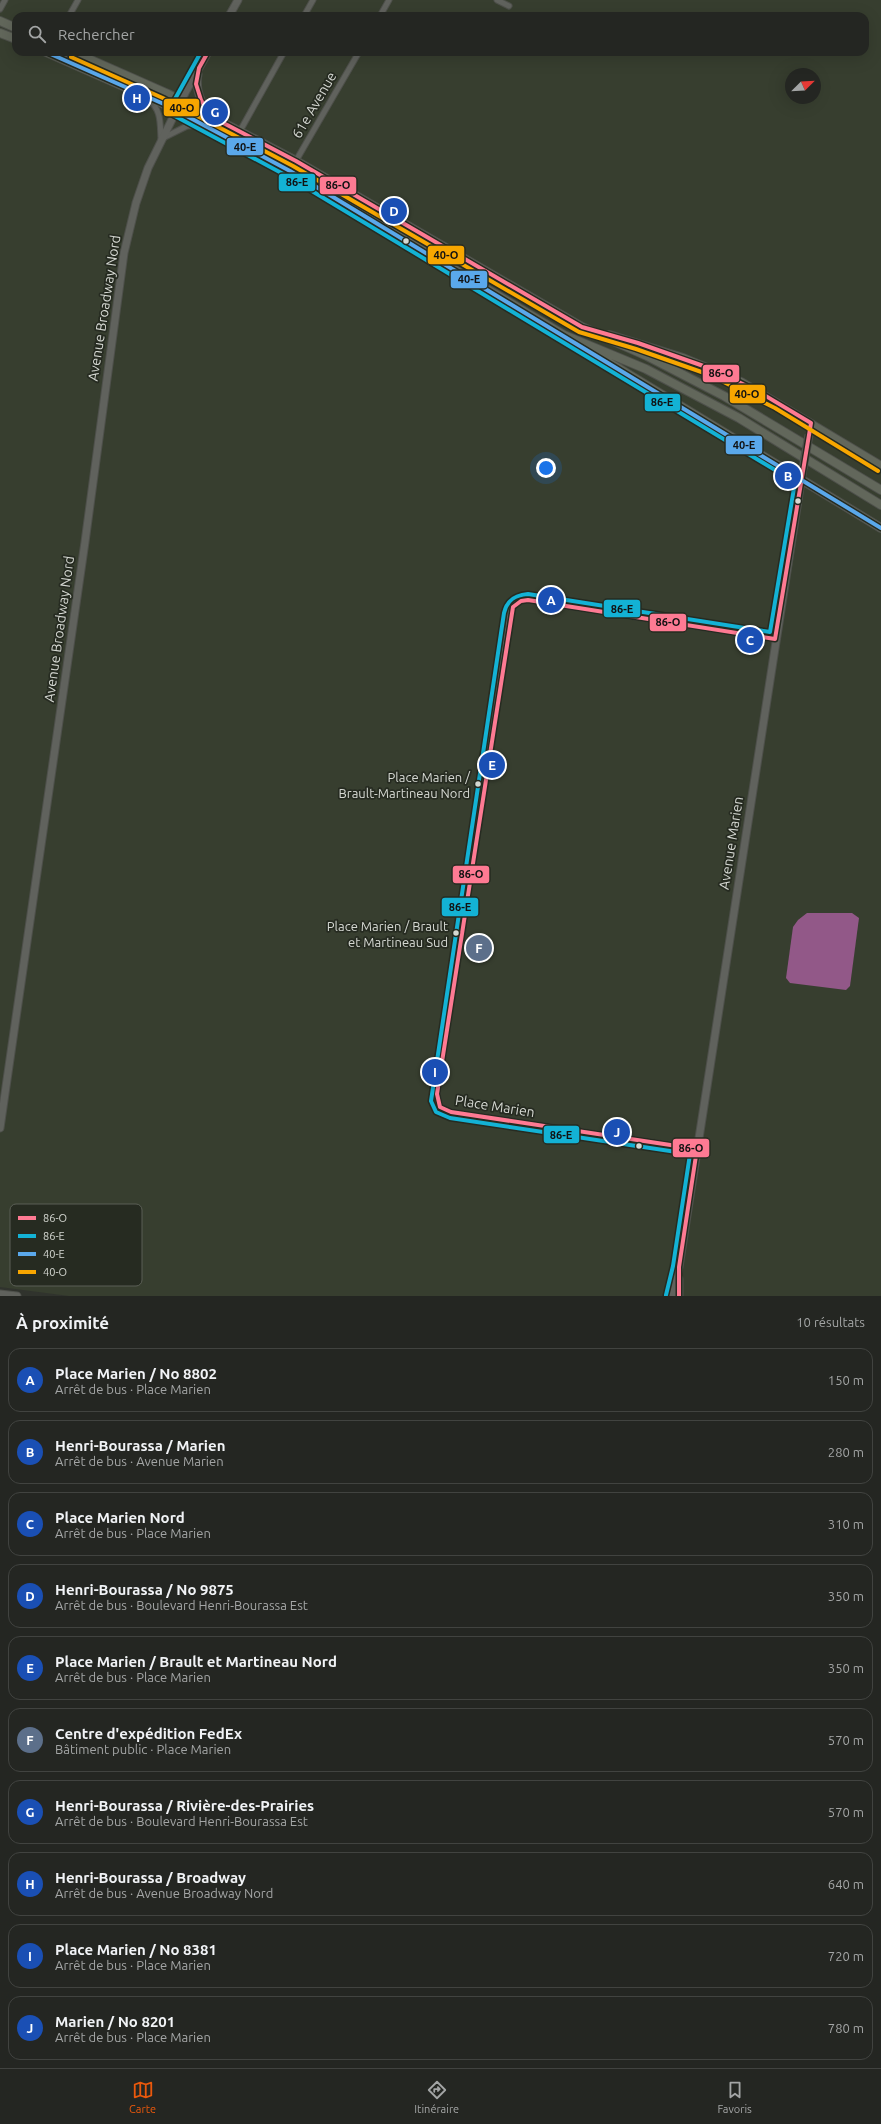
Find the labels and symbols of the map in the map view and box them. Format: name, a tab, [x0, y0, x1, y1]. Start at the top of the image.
north arrow	[785, 68, 821, 104]
street label: 61e Avenue	[289, 69, 339, 141]
pin: H	[124, 83, 150, 113]
pin: G	[202, 97, 228, 127]
line badge: 40-O	[163, 98, 200, 117]
text: 40-O	[170, 102, 195, 114]
line badge: 40-E	[226, 137, 264, 156]
text: 40-E	[234, 141, 257, 153]
line badge: 86-E	[278, 173, 316, 192]
text: 86-E	[286, 176, 309, 188]
line badge: 86-O	[319, 176, 357, 195]
text: 86-O	[326, 179, 351, 191]
pin: D	[381, 196, 407, 226]
street label: Avenue Broadway Nord	[85, 234, 123, 382]
unlabelled marker	[401, 236, 411, 246]
line badge: 40-O	[427, 245, 465, 265]
text: 40-O	[434, 249, 459, 261]
line badge: 40-E	[450, 270, 488, 289]
text: 40-E	[458, 273, 481, 285]
line badge: 86-O	[702, 364, 740, 383]
text: 86-O	[709, 367, 734, 379]
line badge: 40-O	[729, 384, 766, 404]
text: 40-O	[735, 388, 760, 400]
line badge: 86-E	[644, 393, 681, 412]
text: 86-E	[651, 396, 674, 408]
line badge: 40-E	[725, 435, 763, 455]
text: 40-E	[733, 439, 756, 451]
your location	[536, 458, 556, 478]
pin: B	[775, 461, 801, 491]
unlabelled marker	[793, 496, 803, 506]
street label: Avenue Broadway Nord	[41, 555, 77, 703]
pin: A	[538, 585, 564, 615]
line badge: 86-E	[603, 599, 641, 618]
text: 86-E	[611, 603, 634, 615]
line badge: 86-O	[649, 613, 687, 632]
text: 86-O	[656, 616, 681, 628]
pin: C	[737, 625, 763, 655]
pin: E	[479, 750, 505, 780]
place label: Place Marien / Brault-Martineau Nord	[339, 770, 471, 800]
marker: Place Marien / Brault-Martineau Nord	[473, 779, 483, 789]
street label: Avenue Marien	[716, 795, 746, 891]
line badge: 86-O	[452, 865, 490, 884]
text: 86-O	[459, 868, 484, 880]
line badge: 86-E	[441, 897, 479, 917]
text: 86-E	[449, 901, 472, 913]
place label: Place Marien / Brault et Martineau Sud	[327, 919, 448, 949]
marker: Place Marien / Brault et Martineau Sud	[451, 928, 461, 938]
pin: F	[466, 933, 492, 963]
pin: I	[422, 1057, 448, 1087]
street label: Place Marien	[454, 1092, 536, 1120]
pin: J	[604, 1117, 630, 1147]
line badge: 86-E	[543, 1125, 580, 1144]
text: 86-E	[550, 1129, 573, 1141]
line badge: 86-O	[672, 1138, 710, 1158]
unlabelled marker	[634, 1141, 644, 1151]
text: 86-O	[679, 1142, 704, 1154]
legend	[10, 1204, 142, 1286]
text: 86-O	[43, 1212, 67, 1224]
text: 86-E	[43, 1230, 65, 1242]
text: 40-E	[43, 1248, 65, 1260]
text: 40-O	[43, 1266, 67, 1278]

